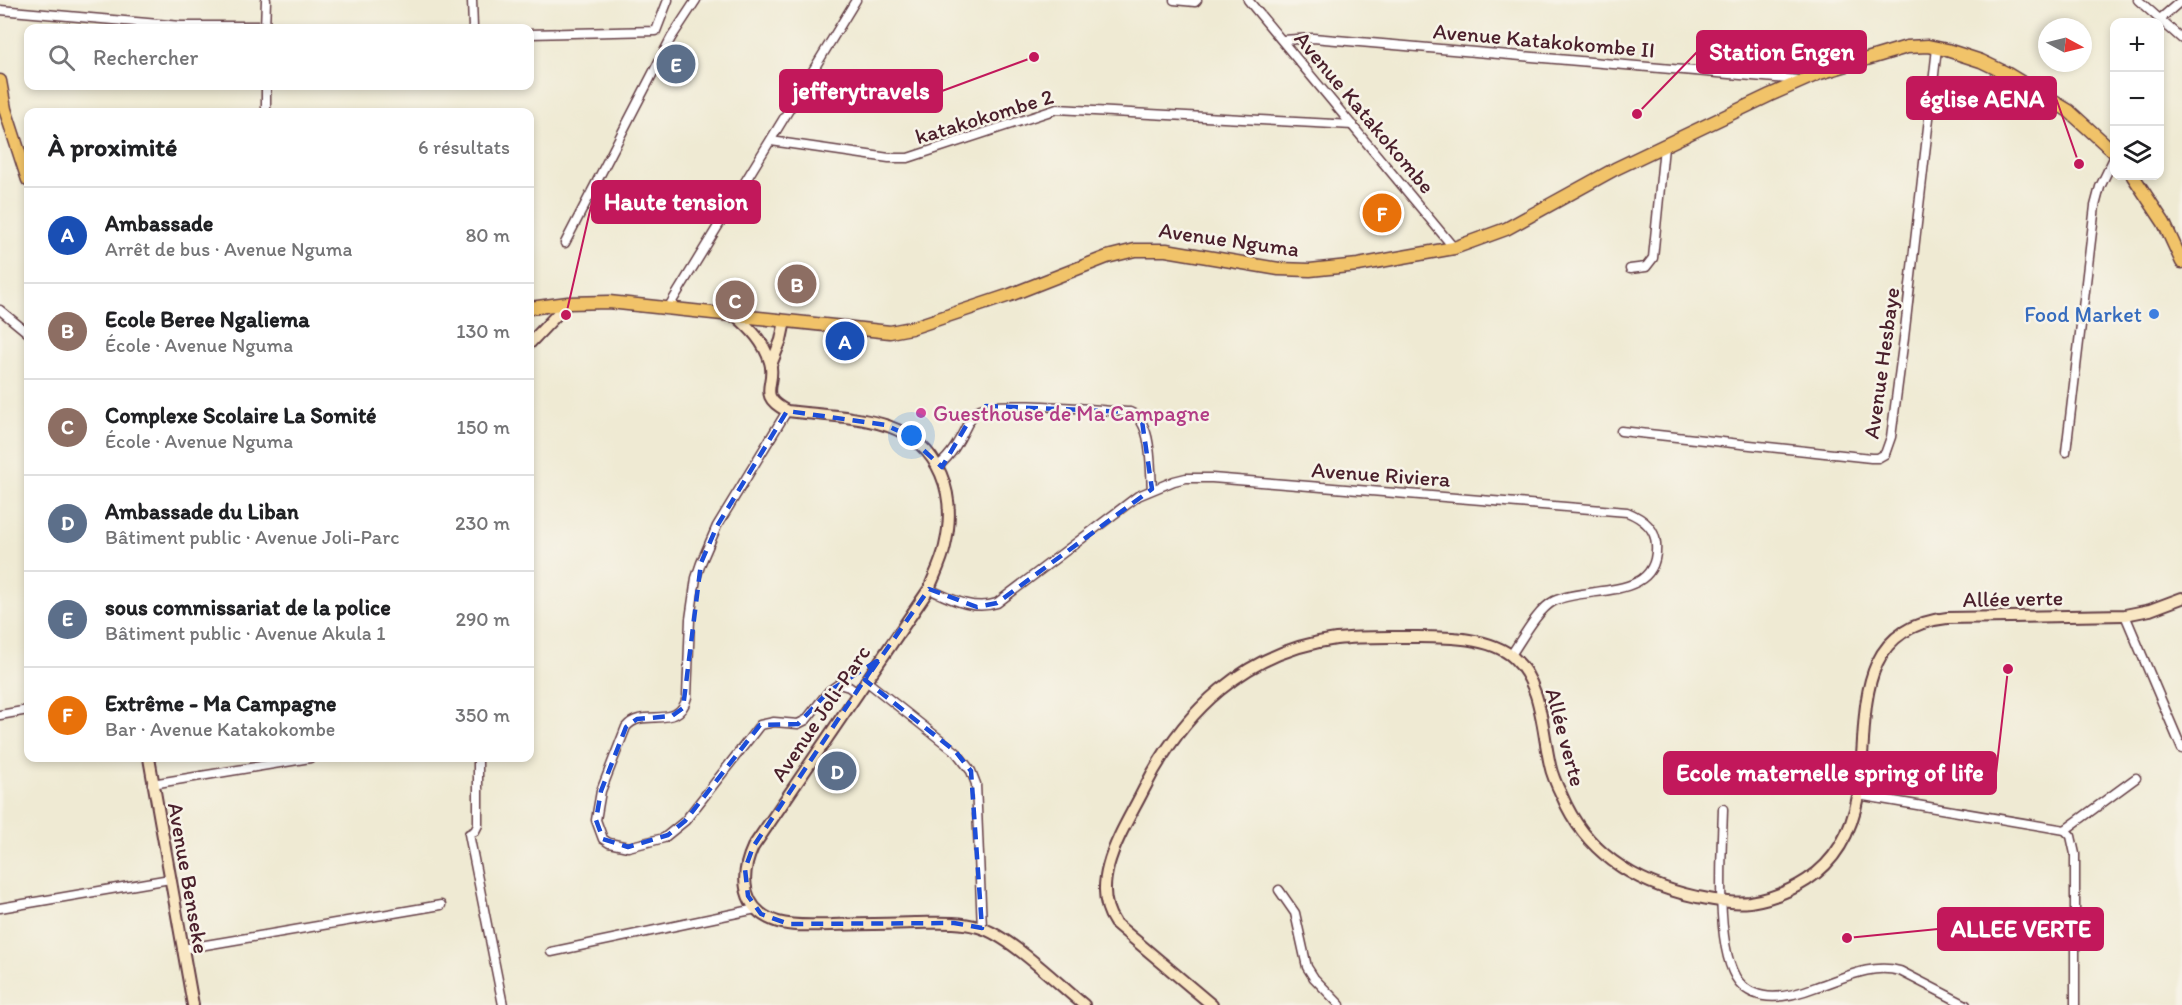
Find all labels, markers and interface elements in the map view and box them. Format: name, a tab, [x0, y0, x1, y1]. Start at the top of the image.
street label: Avenue Katakokombe II	[1432, 17, 1656, 64]
north arrow	[2038, 18, 2092, 72]
map controls	[2110, 18, 2164, 180]
button: +	[2110, 18, 2164, 72]
search box	[24, 24, 534, 90]
street label: Avenue Katakokombe	[1289, 26, 1440, 199]
callout: Station Engen	[1697, 31, 1866, 73]
text: Station Engen	[1709, 37, 1855, 67]
icon: search	[45, 41, 78, 74]
pin: E	[656, 42, 696, 86]
text: Rechercher	[93, 44, 198, 71]
callout: jefferytravels	[780, 70, 942, 112]
button: −	[2110, 72, 2164, 126]
text: jefferytravels	[791, 76, 930, 106]
callout: église AENA	[1907, 77, 2056, 119]
street label: katakokombe 2	[912, 83, 1057, 150]
text: église AENA	[1920, 84, 2045, 114]
button: layers	[2110, 126, 2164, 180]
text: À proximité	[48, 131, 177, 163]
text: 6 résultats	[418, 135, 510, 159]
callout: Haute tension	[592, 181, 760, 223]
text: Haute tension	[604, 187, 748, 216]
pin: F	[1362, 190, 1402, 236]
text: Ambassade	[105, 210, 213, 237]
street label: Avenue Nguma	[1157, 216, 1301, 263]
text: A	[61, 223, 74, 247]
text: 80 m	[465, 223, 510, 247]
text: Arrêt de bus · Avenue Nguma	[105, 237, 352, 261]
pin: B	[778, 262, 816, 306]
pin: C	[716, 278, 754, 322]
street label: Avenue Hesbaye	[1858, 286, 1905, 440]
place label: Food Market	[2024, 301, 2142, 328]
text: Ecole Beree Ngaliema	[105, 306, 310, 333]
marker: Food Market	[2147, 307, 2161, 321]
pin: A	[826, 318, 864, 364]
text: B	[61, 319, 74, 343]
text: 130 m	[456, 319, 510, 343]
text: École · Avenue Nguma	[105, 333, 293, 357]
place label: Guesthouse de Ma Campagne	[933, 400, 1210, 427]
text: Complexe Scolaire La Somité	[105, 402, 377, 429]
marker: Guesthouse de Ma Campagne	[914, 406, 928, 420]
text: C	[61, 415, 74, 439]
text: 150 m	[457, 415, 510, 439]
your location	[897, 421, 926, 450]
text: École · Avenue Nguma	[105, 429, 293, 453]
street label: Avenue Riviera	[1311, 456, 1452, 493]
text: Ambassade du Liban	[105, 498, 299, 525]
text: D	[61, 511, 74, 535]
text: 230 m	[455, 511, 510, 535]
text: Bâtiment public · Avenue Joli-Parc	[105, 525, 399, 549]
street label: Allée verte	[1962, 584, 2064, 613]
text: sous commissariat de la police	[105, 594, 391, 621]
text: E	[62, 607, 73, 631]
text: 290 m	[455, 607, 510, 631]
text: Bâtiment public · Avenue Akula 1	[105, 621, 385, 645]
street label: Avenue Joli-Parc	[765, 640, 876, 787]
street label: Allée verte	[1539, 685, 1592, 789]
text: Extrême - Ma Campagne	[105, 690, 337, 717]
text: F	[62, 703, 73, 727]
text: 350 m	[455, 703, 510, 727]
text: Bar · Avenue Katakokombe	[105, 717, 335, 741]
pin: D	[818, 748, 856, 794]
callout: Ecole maternelle spring of life	[1664, 752, 1996, 794]
text: Ecole maternelle spring of life	[1676, 758, 1984, 788]
street label: Avenue Benseke	[162, 800, 215, 956]
callout: ALLEE VERTE	[1938, 908, 2103, 950]
text: ALLEE VERTE	[1950, 914, 2092, 943]

